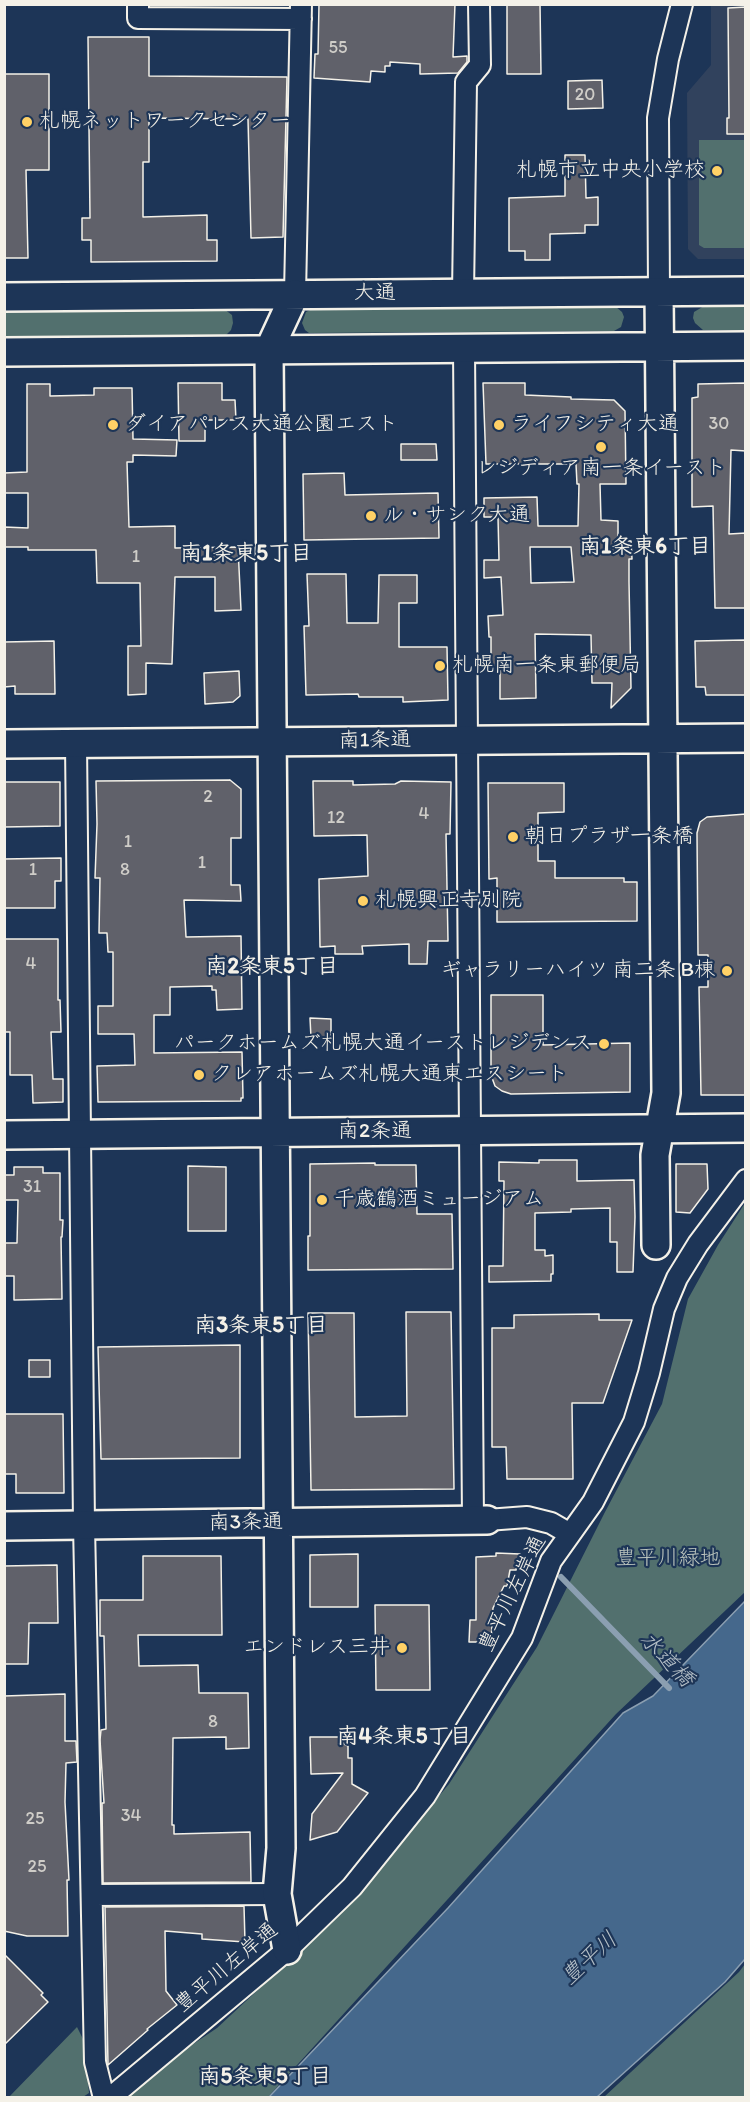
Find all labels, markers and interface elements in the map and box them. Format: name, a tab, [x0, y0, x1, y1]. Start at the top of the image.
house number: 55	[329, 37, 347, 59]
house number: 20	[575, 84, 595, 106]
place label: 札幌ネットワークセンター	[39, 109, 291, 135]
marker: 札幌ネットワークセンター	[20, 115, 34, 129]
place label: 札幌市立中央小学校	[516, 158, 705, 184]
marker: 札幌市立中央小学校	[710, 164, 724, 178]
street label: 大通	[354, 281, 396, 307]
place label: ダイアパレス大通公園エスト	[125, 412, 398, 438]
place label: ライフシティ大通	[511, 412, 679, 438]
house number: 30	[709, 413, 729, 435]
marker: ダイアパレス大通公園エスト	[106, 418, 120, 432]
marker: ライフシティ大通	[492, 418, 506, 432]
marker: レジディア南一条イースト	[594, 440, 608, 454]
place label: レジディア南一条イースト	[476, 456, 726, 482]
place label: ル・サンク大通	[383, 503, 530, 529]
marker: ル・サンク大通	[364, 509, 378, 523]
district label: 南1条東6丁目	[579, 534, 711, 560]
district label: 南1条東5丁目	[180, 541, 312, 567]
house number: 1	[132, 546, 140, 568]
place label: 札幌南一条東郵便局	[452, 653, 641, 679]
marker: 札幌南一条東郵便局	[433, 659, 447, 673]
street label: 南1条通	[338, 728, 412, 754]
house number: 2	[203, 786, 213, 808]
house number: 4	[419, 803, 429, 825]
house number: 12	[327, 807, 345, 829]
place label: 朝日プラザ一条橋	[525, 824, 693, 850]
marker: 朝日プラザ一条橋	[506, 830, 520, 844]
house number: 1	[124, 831, 132, 853]
house number: 1	[198, 852, 206, 874]
house number: 1	[29, 859, 37, 881]
house number: 8	[120, 859, 130, 881]
place label: 札幌興正寺別院	[375, 888, 522, 914]
marker: 札幌興正寺別院	[356, 894, 370, 908]
house number: 4	[26, 953, 36, 975]
district label: 南2条東5丁目	[205, 954, 339, 980]
place label: ギャラリーハイツ 南二条 B棟	[440, 958, 715, 984]
marker: ギャラリーハイツ 南二条 B棟	[720, 964, 734, 978]
place label: パークホームズ札幌大通イーストレジデンス	[174, 1031, 592, 1057]
marker: パークホームズ札幌大通イーストレジデンス	[597, 1037, 611, 1051]
place label: クレアホームズ札幌大通東エスシート	[211, 1062, 568, 1088]
marker: クレアホームズ札幌大通東エスシート	[192, 1068, 206, 1082]
street label: 南2条通	[338, 1119, 412, 1145]
house number: 31	[23, 1176, 41, 1198]
place label: 千歳鶴酒ミュージアム	[334, 1187, 544, 1213]
marker: 千歳鶴酒ミュージアム	[315, 1193, 329, 1207]
district label: 南3条東5丁目	[194, 1313, 328, 1339]
street label: 南3条通	[209, 1510, 283, 1536]
street label: 豊平川左岸通	[474, 1532, 552, 1656]
park label: 豊平川緑地	[616, 1546, 720, 1572]
water label: 水道橋	[634, 1627, 698, 1693]
place label: エンドレス三井	[243, 1635, 390, 1661]
marker: エンドレス三井	[395, 1641, 409, 1655]
house number: 8	[208, 1711, 218, 1733]
district label: 南4条東5丁目	[337, 1724, 471, 1750]
house number: 34	[121, 1805, 141, 1827]
house number: 25	[26, 1808, 44, 1830]
house number: 25	[28, 1856, 46, 1878]
street label: 豊平川左岸通	[171, 1918, 283, 2018]
water label: 豊平川	[557, 1927, 623, 1991]
district label: 南5条東5丁目	[198, 2064, 332, 2090]

